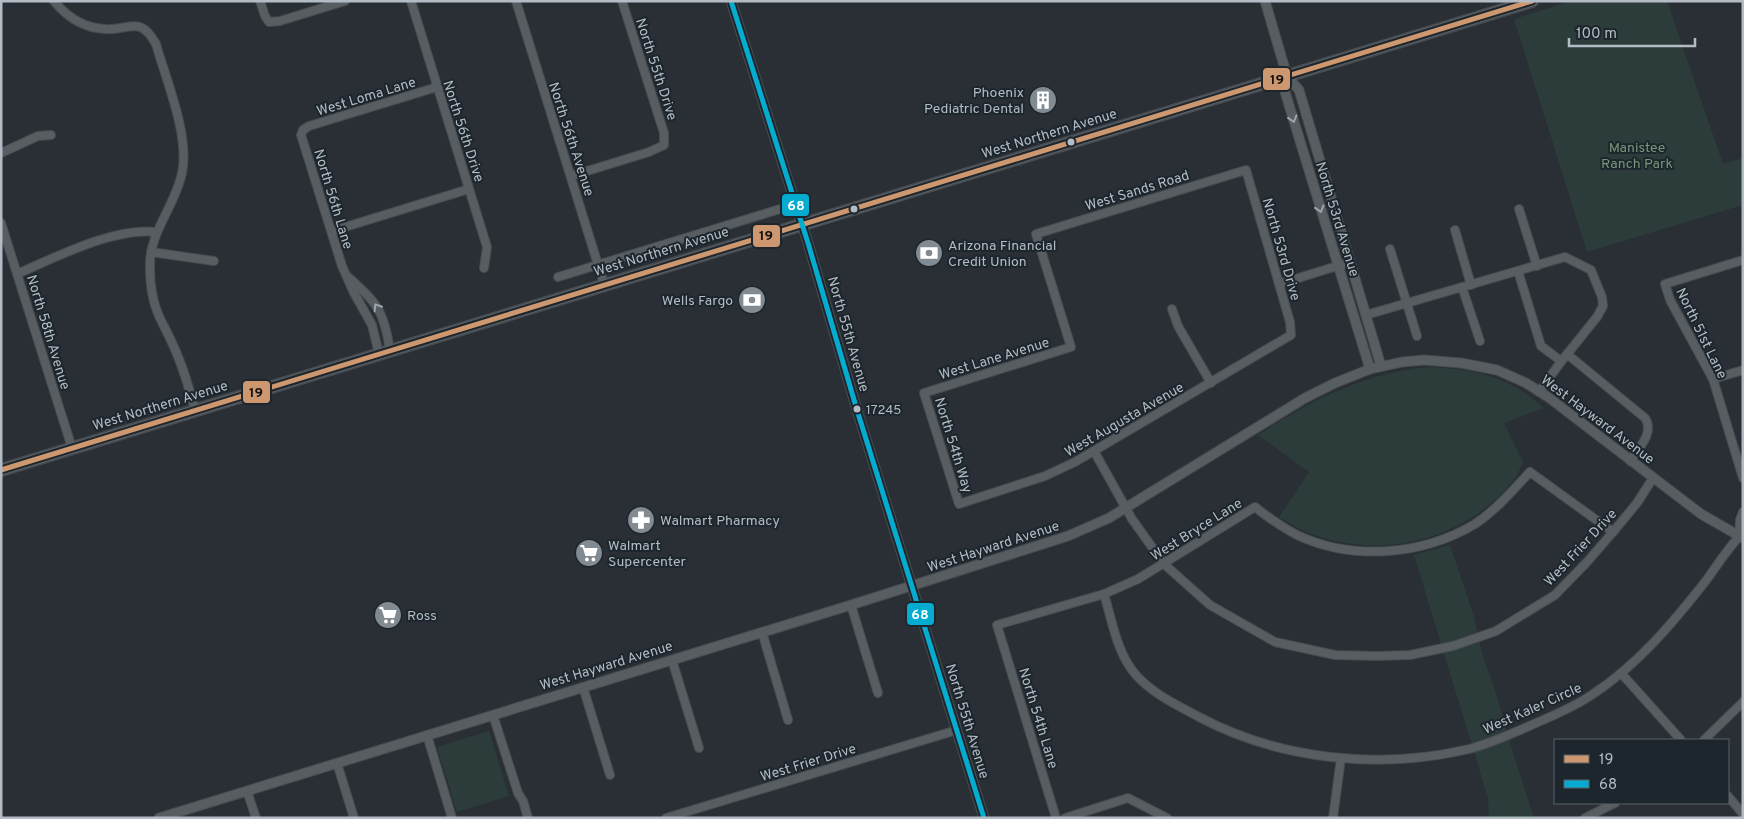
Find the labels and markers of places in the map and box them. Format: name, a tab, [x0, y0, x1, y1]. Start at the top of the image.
place label: Phoenix Pediatric Dental	[924, 85, 1024, 118]
building icon: Phoenix Pediatric Dental	[1028, 85, 1058, 115]
unlabelled marker	[1066, 137, 1076, 147]
unlabelled marker	[849, 204, 859, 214]
bank icon: Arizona Financial Credit Union	[914, 238, 944, 268]
place label: Arizona Financial Credit Union	[948, 238, 1056, 271]
bank icon: Wells Fargo	[737, 285, 767, 315]
place label: Wells Fargo	[662, 293, 733, 310]
place label: 17245	[866, 403, 901, 419]
marker: 17245	[852, 404, 862, 414]
pharmacy icon: Walmart Pharmacy	[626, 505, 656, 535]
place label: Walmart Pharmacy	[660, 513, 780, 530]
supermarket icon: Walmart Supercenter	[574, 538, 604, 568]
place label: Walmart Supercenter	[608, 538, 687, 571]
supermarket icon: Ross	[373, 600, 403, 630]
place label: Ross	[407, 608, 437, 625]

